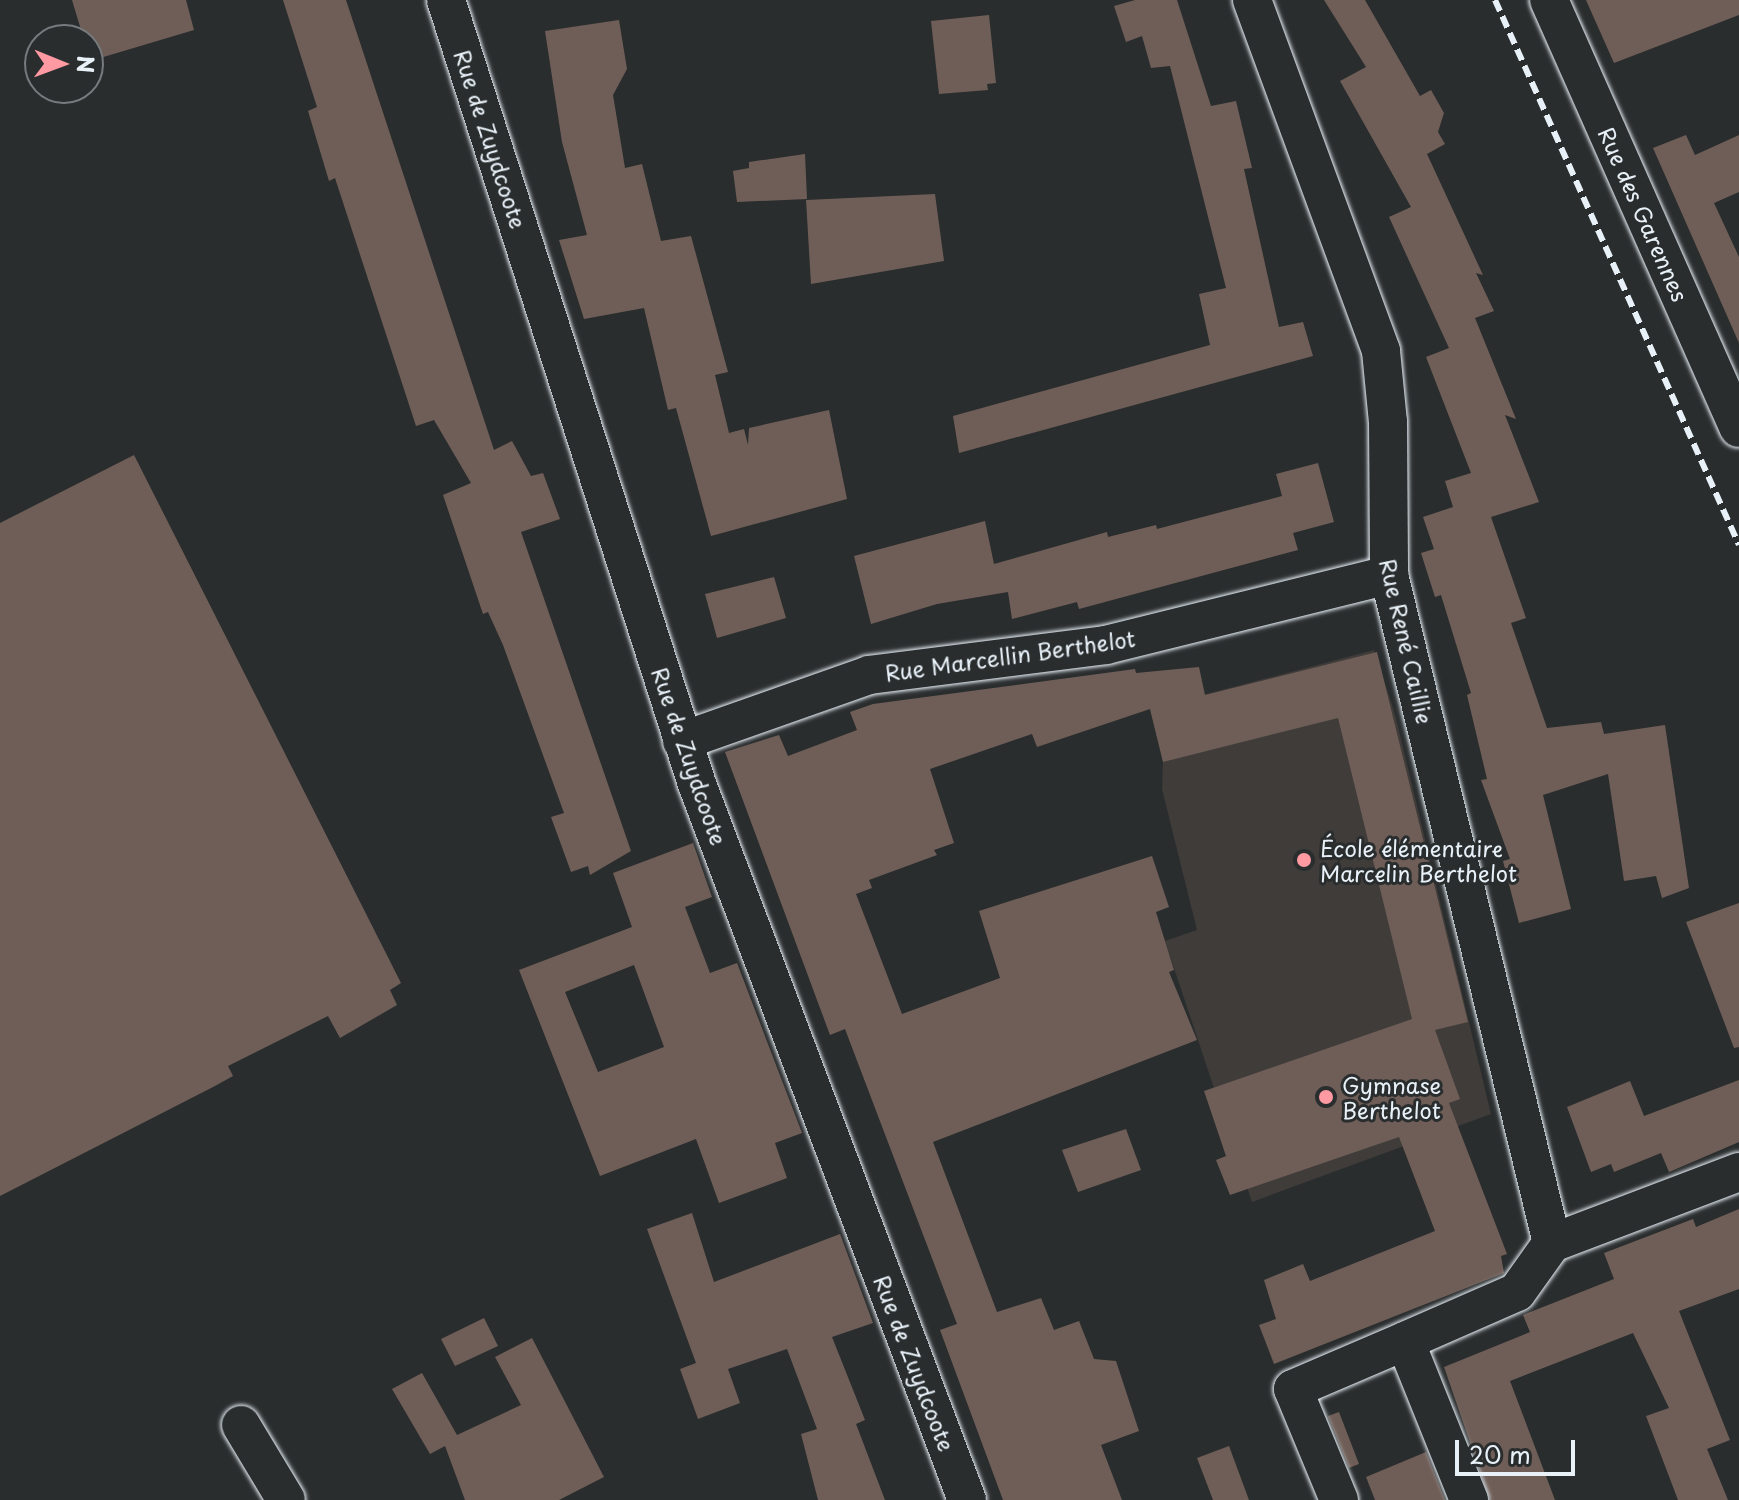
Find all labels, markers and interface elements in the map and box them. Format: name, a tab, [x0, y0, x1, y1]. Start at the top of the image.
north arrow	[24, 24, 104, 104]
street label: Rue de Zuydcoote	[449, 45, 533, 233]
text: N	[70, 55, 103, 73]
street label: Rue des Garennes	[1593, 121, 1695, 307]
street label: Rue René Caillie	[1375, 554, 1439, 728]
street label: Rue Marcellin Berthelot	[884, 624, 1136, 686]
street label: Rue de Zuydcoote	[647, 662, 733, 850]
place label: École élémentaire Marcelin Berthelot	[1320, 834, 1517, 886]
marker: École élémentaire Marcelin Berthelot	[1295, 851, 1313, 869]
place label: Gymnase Berthelot	[1342, 1071, 1441, 1122]
marker: Gymnase Berthelot	[1317, 1088, 1335, 1106]
street label: Rue de Zuydcoote	[869, 1270, 961, 1456]
scale bar	[1459, 1424, 1579, 1474]
text: 20 m	[1469, 1436, 1531, 1472]

